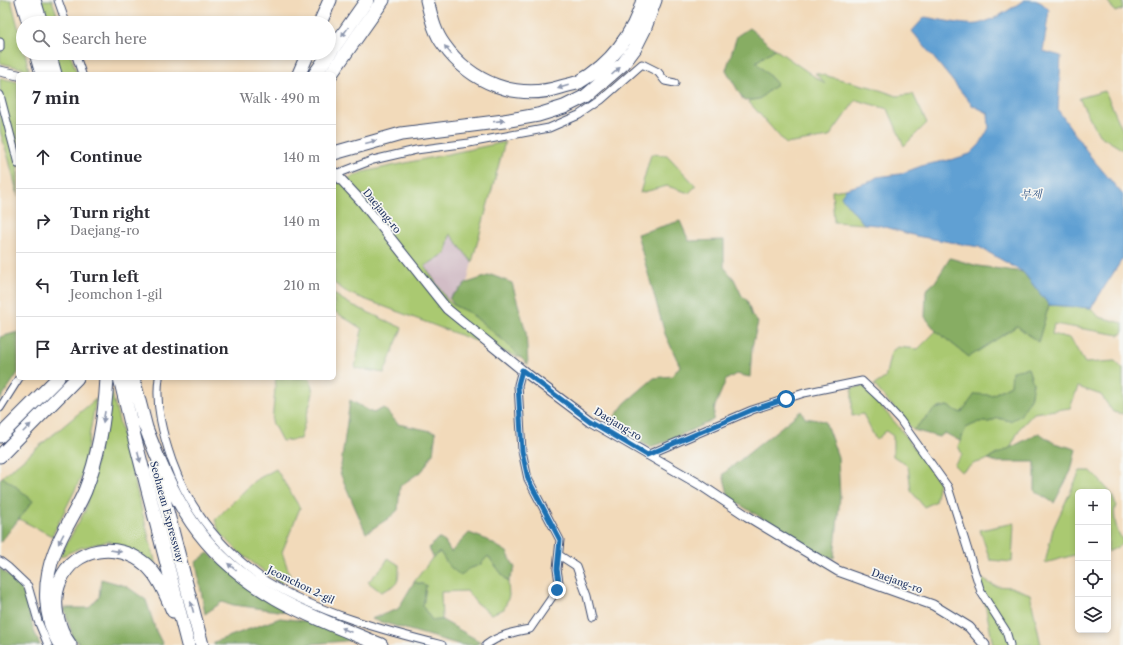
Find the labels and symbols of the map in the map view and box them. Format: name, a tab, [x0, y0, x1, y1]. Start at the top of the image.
one-way arrow	[341, 27, 349, 37]
one-way arrow	[443, 44, 452, 55]
one-way arrow	[611, 66, 621, 76]
one-way arrow	[557, 84, 569, 90]
one-way arrow	[493, 118, 505, 124]
one-way arrow	[366, 139, 378, 145]
street label: Daejang-ro	[360, 186, 404, 236]
water label: 부제	[1020, 187, 1043, 201]
route start	[777, 390, 795, 408]
street label: Daejang-ro	[592, 405, 644, 443]
one-way arrow	[100, 411, 106, 423]
one-way arrow	[23, 423, 32, 433]
one-way arrow	[136, 451, 142, 463]
street label: Seohaean Expressway	[147, 460, 187, 565]
one-way arrow	[58, 533, 64, 545]
one-way arrow	[110, 548, 122, 554]
street label: Jeomchon 2-gil	[264, 562, 337, 607]
one-way arrow	[227, 563, 238, 572]
street label: Daejang-ro	[870, 566, 924, 596]
route end	[548, 581, 566, 599]
one-way arrow	[189, 601, 195, 613]
one-way arrow	[339, 626, 351, 632]

